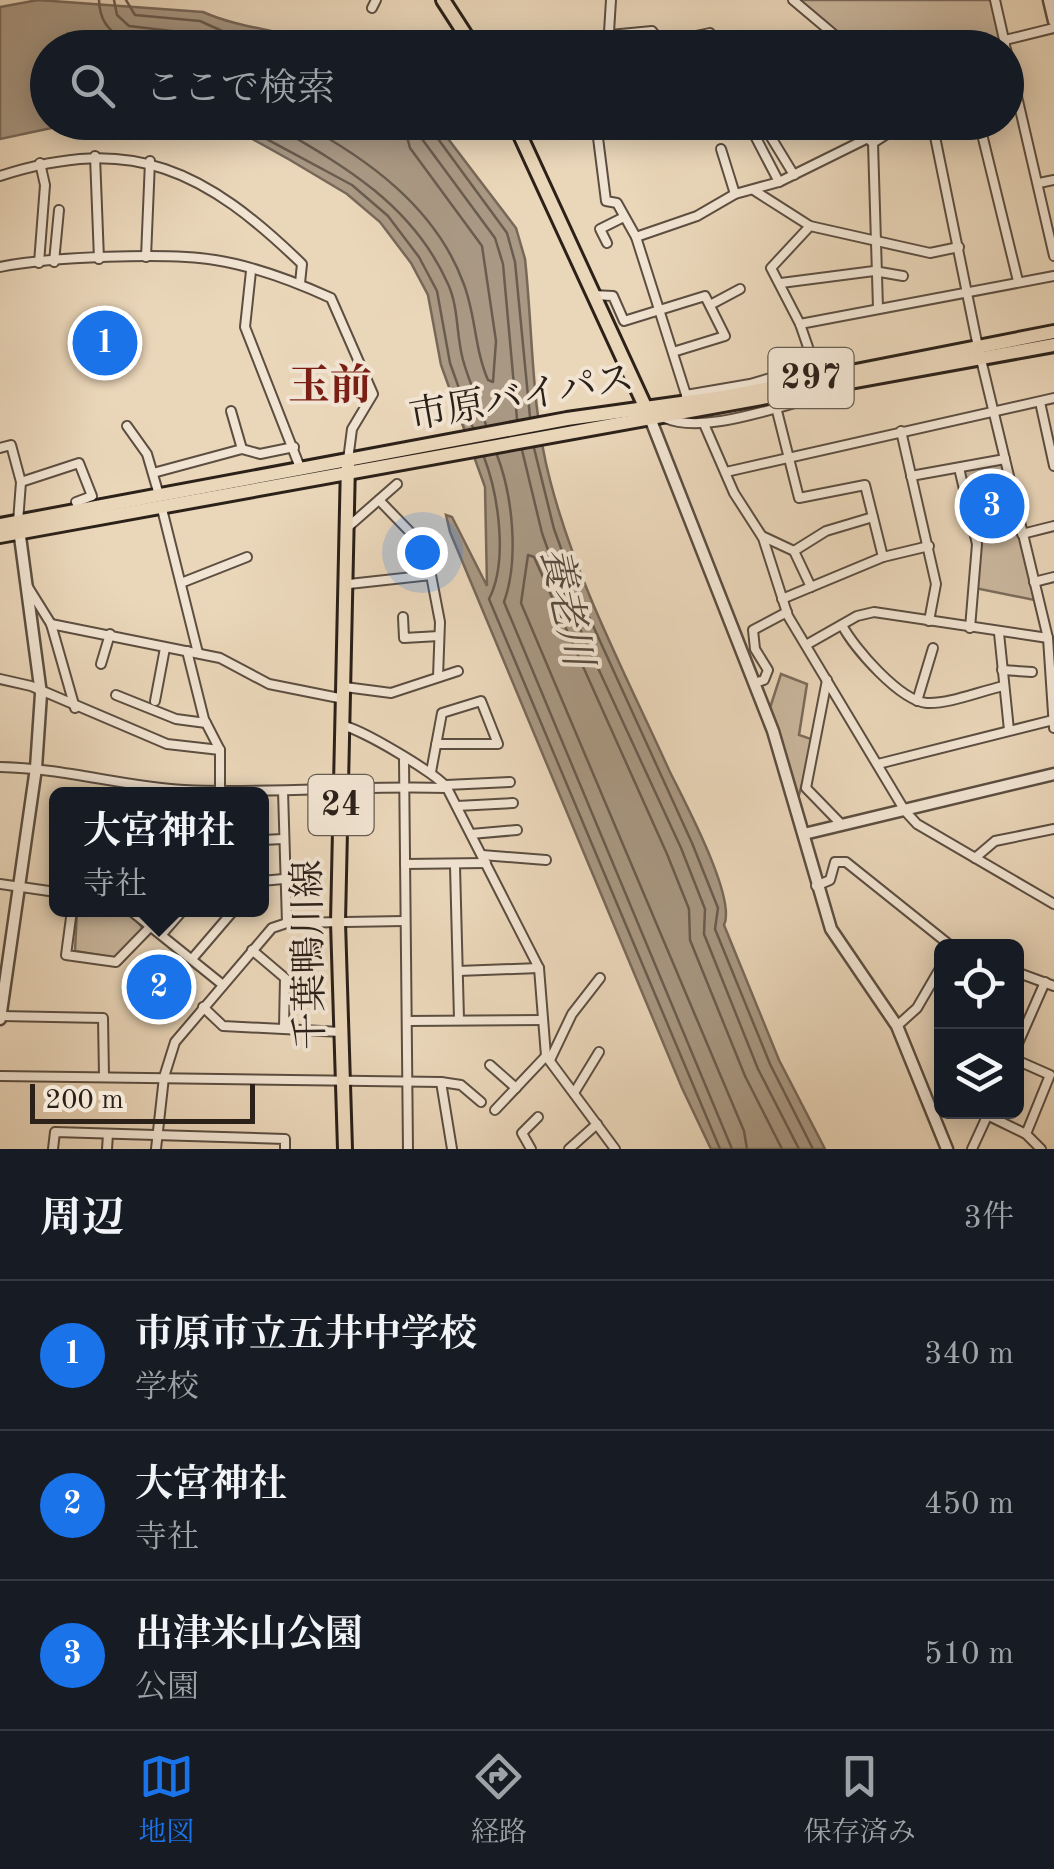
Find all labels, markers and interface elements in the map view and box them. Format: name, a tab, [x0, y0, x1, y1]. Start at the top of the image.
search box	[30, 30, 1024, 140]
icon: search	[65, 58, 120, 113]
text: ここで検索	[145, 71, 335, 109]
pin: 1	[72, 306, 138, 380]
road number: 297	[768, 348, 854, 408]
street label: 市原バイパス	[406, 358, 637, 437]
district label: 玉前	[288, 363, 372, 409]
pin: 3	[960, 468, 1024, 544]
your location	[397, 527, 448, 578]
water label: 養老川	[532, 543, 601, 674]
road number: 24	[308, 775, 374, 835]
popup	[49, 787, 269, 917]
text: 大宮神社	[83, 814, 235, 852]
street label: 千葉鴨川線	[286, 860, 332, 1050]
text: 寺社	[83, 870, 147, 902]
map controls	[934, 939, 1024, 1119]
button: locate	[934, 939, 1024, 1029]
pin: 2	[126, 950, 192, 1024]
button: layers	[934, 1029, 1024, 1119]
scale bar	[30, 1079, 255, 1124]
text: 200 m	[45, 1087, 124, 1115]
text: 周辺	[40, 1199, 124, 1241]
text: 3件	[963, 1203, 1014, 1235]
text: 市原市立五井中学校	[135, 1317, 477, 1355]
text: 1	[63, 1339, 82, 1371]
text: 340 m	[924, 1339, 1014, 1371]
text: 学校	[135, 1373, 199, 1405]
text: 大宮神社	[135, 1467, 287, 1505]
text: 2	[63, 1489, 82, 1521]
text: 450 m	[924, 1489, 1014, 1521]
text: 寺社	[135, 1523, 199, 1555]
text: 出津米山公園	[135, 1617, 363, 1655]
text: 3	[63, 1639, 82, 1671]
text: 510 m	[924, 1639, 1014, 1671]
text: 公園	[135, 1673, 199, 1705]
tab: 地図	[138, 1749, 194, 1852]
tab: 経路	[471, 1749, 527, 1852]
tab: 保存済み	[804, 1749, 916, 1852]

